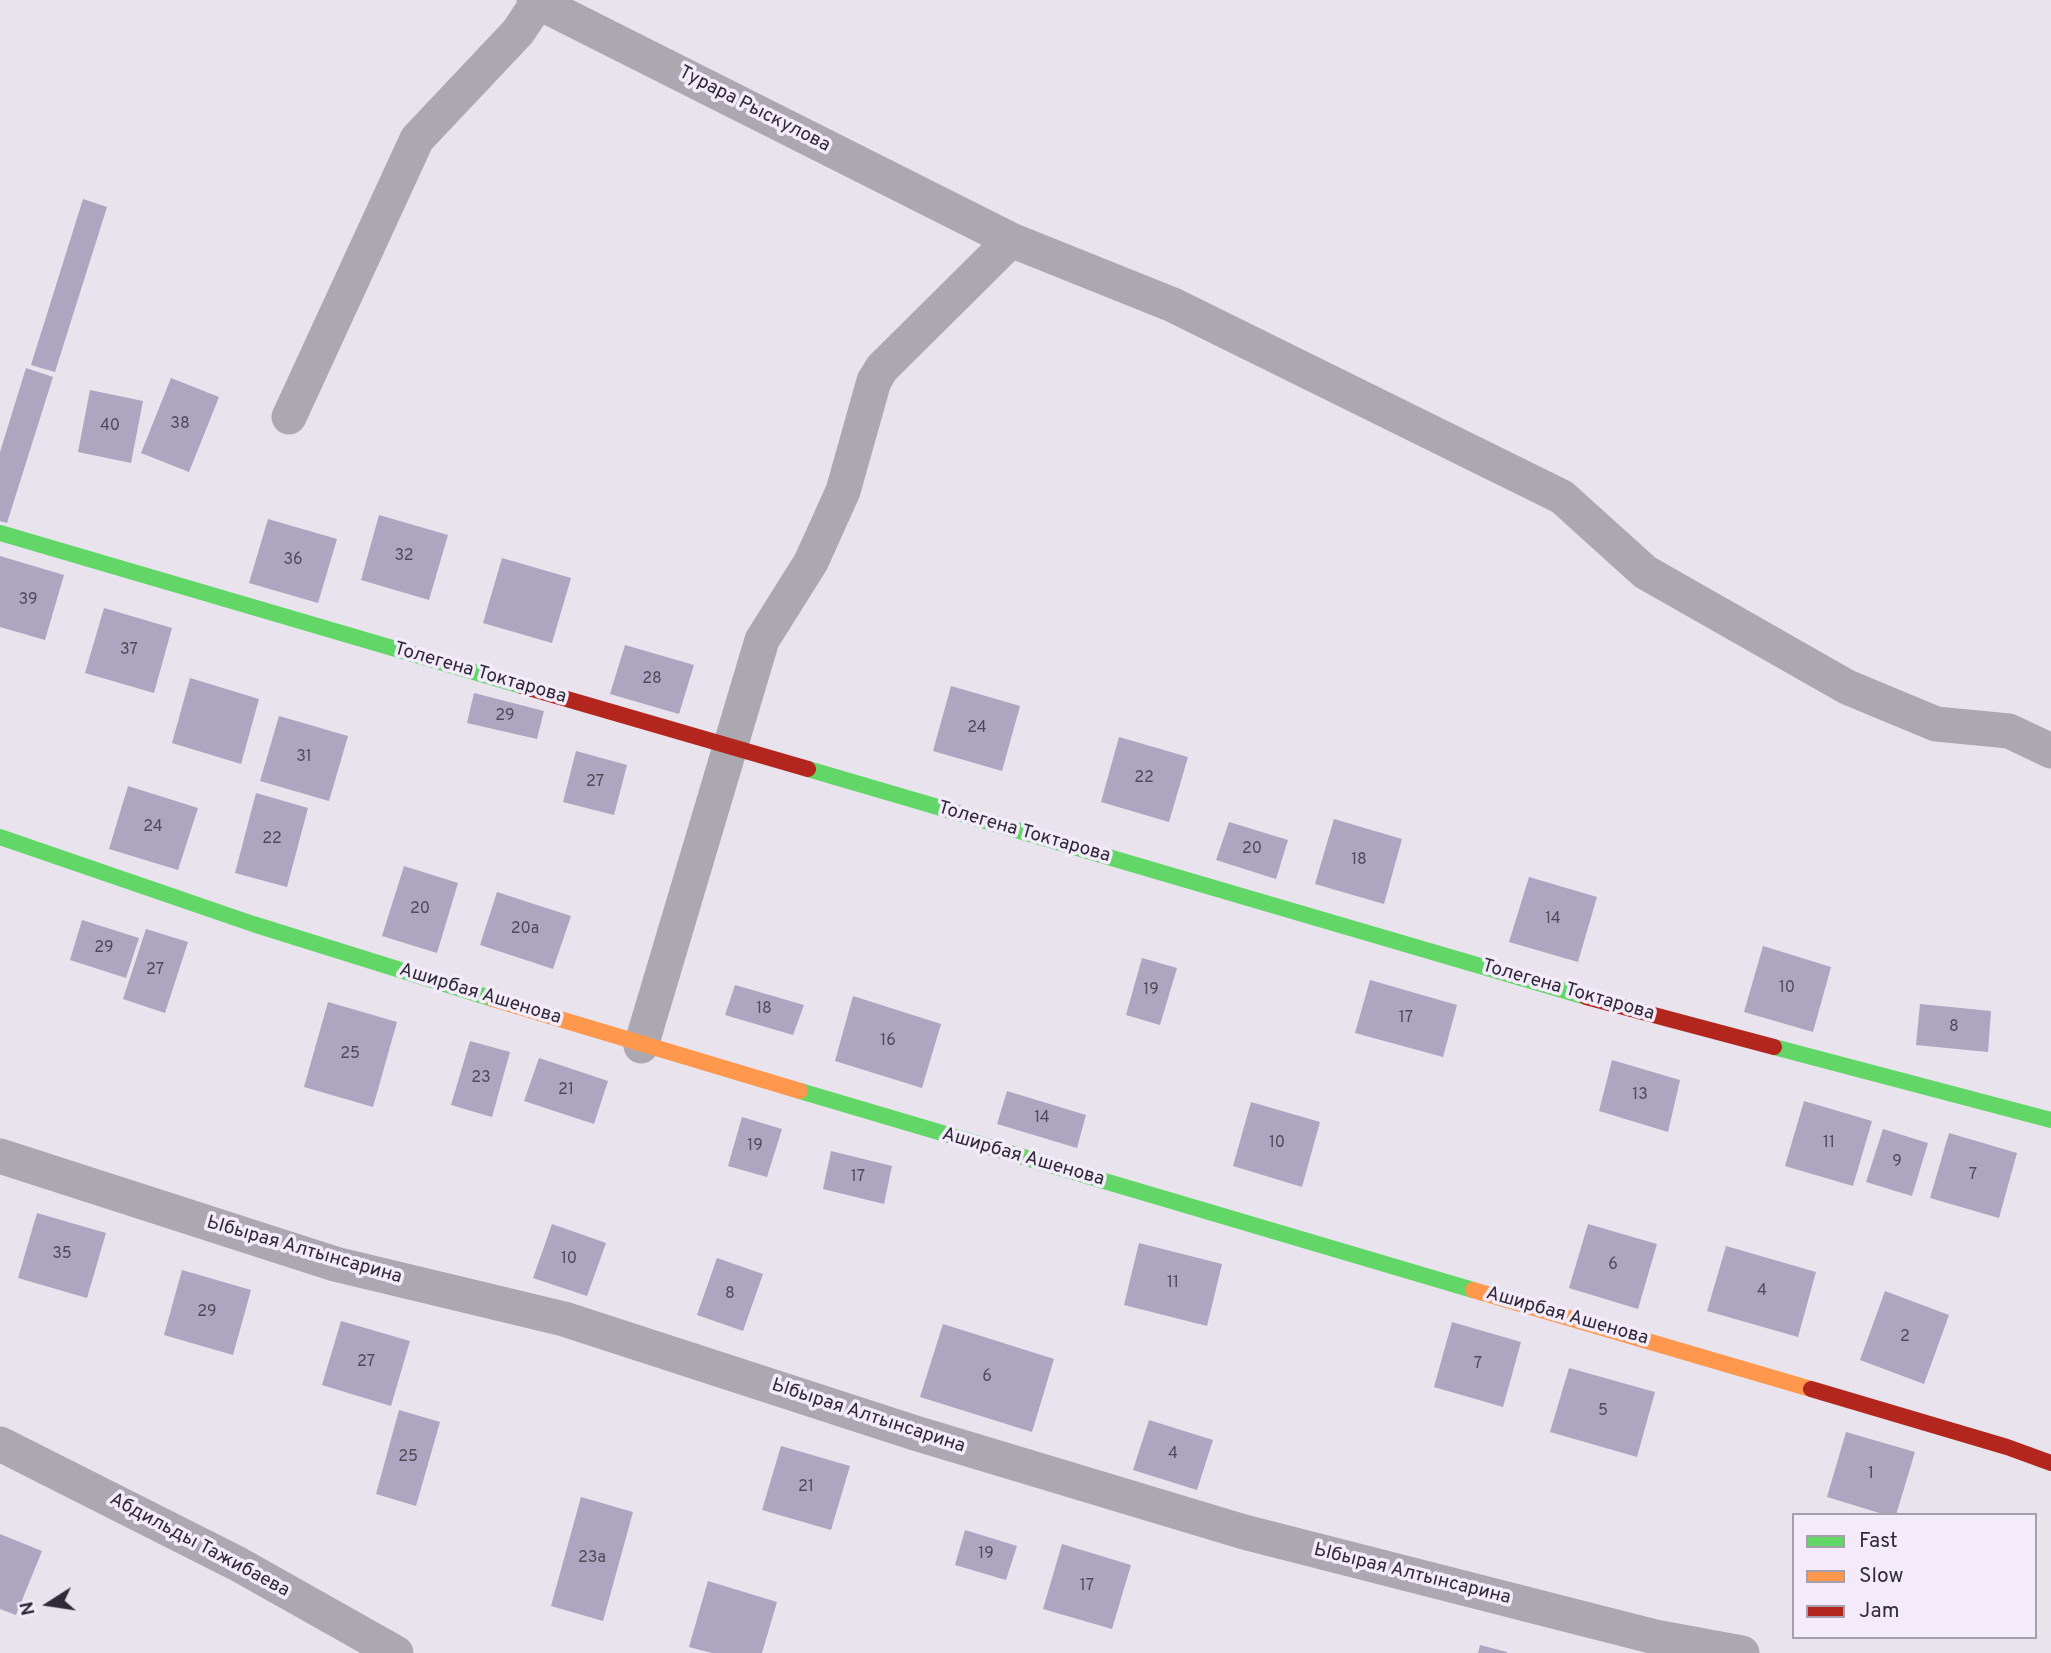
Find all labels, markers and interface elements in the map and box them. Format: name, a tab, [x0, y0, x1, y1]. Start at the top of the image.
street label: Турара Рыскулова	[674, 62, 834, 158]
house number: 38	[170, 415, 190, 435]
house number: 40	[100, 417, 120, 437]
house number: 32	[394, 547, 414, 567]
house number: 36	[283, 551, 303, 571]
house number: 39	[19, 591, 37, 611]
street label: Толегена Токтарова	[391, 638, 569, 710]
house number: 37	[120, 641, 138, 661]
house number: 28	[642, 670, 662, 690]
house number: 29	[495, 707, 515, 727]
house number: 24	[967, 719, 987, 739]
house number: 31	[296, 748, 312, 768]
house number: 22	[1134, 769, 1154, 789]
house number: 27	[586, 773, 604, 793]
street label: Толегена Токтарова	[935, 797, 1113, 869]
house number: 24	[143, 818, 163, 838]
house number: 22	[262, 830, 282, 850]
house number: 20	[1242, 840, 1262, 860]
house number: 18	[1351, 851, 1367, 871]
house number: 20	[410, 900, 430, 920]
house number: 14	[1545, 910, 1561, 930]
house number: 20а	[511, 920, 539, 940]
house number: 29	[94, 939, 114, 959]
street label: Толегена Токтарова	[1479, 955, 1657, 1027]
street label: Аширбая Ашенова	[396, 960, 564, 1030]
house number: 27	[146, 961, 164, 981]
house number: 10	[1779, 979, 1795, 999]
house number: 19	[1143, 981, 1159, 1001]
house number: 18	[756, 1000, 772, 1020]
house number: 17	[1399, 1009, 1413, 1029]
house number: 8	[1949, 1018, 1959, 1038]
house number: 16	[880, 1032, 896, 1052]
house number: 25	[340, 1045, 360, 1065]
house number: 23	[471, 1069, 491, 1089]
house number: 21	[558, 1081, 574, 1101]
house number: 13	[1632, 1086, 1648, 1106]
house number: 14	[1034, 1109, 1050, 1129]
street label: Аширбая Ашенова	[939, 1124, 1107, 1192]
house number: 10	[1269, 1134, 1285, 1154]
house number: 11	[1823, 1134, 1835, 1154]
house number: 19	[747, 1137, 763, 1157]
house number: 9	[1892, 1153, 1902, 1173]
house number: 7	[1969, 1166, 1977, 1186]
house number: 17	[851, 1168, 865, 1188]
street label: Ыбырая Алтынсарина	[204, 1212, 404, 1290]
house number: 35	[52, 1245, 72, 1265]
house number: 10	[561, 1250, 577, 1270]
house number: 6	[1608, 1256, 1618, 1276]
house number: 11	[1167, 1274, 1179, 1294]
house number: 4	[1757, 1282, 1767, 1302]
street label: Аширбая Ашенова	[1483, 1283, 1651, 1351]
house number: 8	[725, 1285, 735, 1305]
house number: 29	[197, 1303, 217, 1323]
house number: 2	[1900, 1328, 1910, 1348]
house number: 27	[357, 1353, 375, 1373]
house number: 7	[1474, 1355, 1482, 1375]
house number: 6	[982, 1368, 992, 1388]
street label: Ыбырая Алтынсарина	[768, 1375, 968, 1459]
house number: 5	[1598, 1402, 1608, 1422]
house number: 4	[1168, 1445, 1178, 1465]
house number: 25	[398, 1448, 418, 1468]
house number: 1	[1868, 1465, 1874, 1485]
house number: 21	[798, 1478, 814, 1498]
street label: Абдильды Тажибаева	[105, 1489, 293, 1603]
legend	[1792, 1513, 2037, 1639]
text: Fast	[1859, 1528, 1898, 1555]
street label: Ыбырая Алтынсарина	[1311, 1539, 1513, 1611]
house number: 19	[978, 1545, 994, 1565]
house number: 23а	[578, 1549, 606, 1569]
text: Slow	[1859, 1563, 1904, 1590]
north arrow	[14, 1569, 84, 1639]
house number: 17	[1080, 1577, 1094, 1597]
text: Jam	[1859, 1598, 1900, 1625]
text: N	[15, 1599, 42, 1618]

